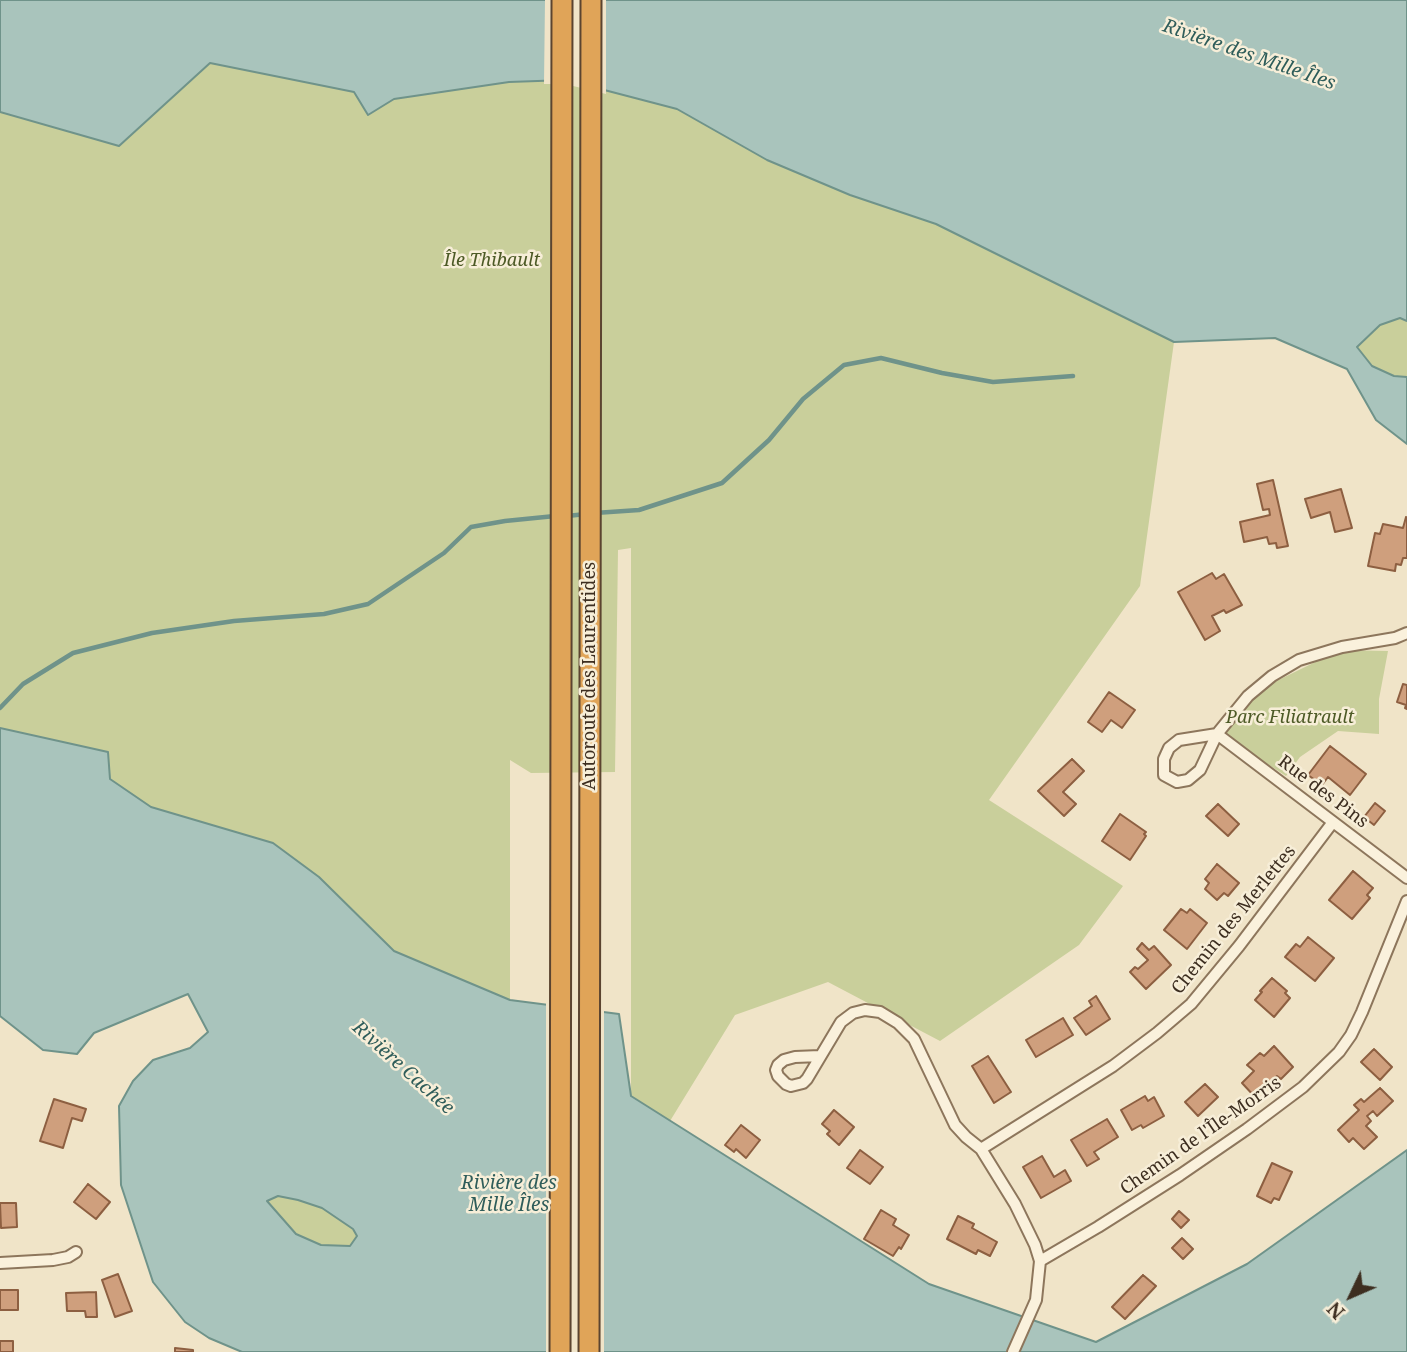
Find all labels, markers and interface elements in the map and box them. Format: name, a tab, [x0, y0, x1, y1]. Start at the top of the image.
water label: Rivière des Mille Îles	[1160, 15, 1338, 95]
park label: Île Thibault	[444, 250, 540, 272]
street label: Autoroute des Laurentides	[579, 562, 601, 790]
park label: Parc Filiatrault	[1226, 707, 1354, 729]
street label: Rue des Pins	[1274, 751, 1372, 833]
street label: Chemin des Merlettes	[1167, 841, 1301, 999]
water label: Rivière Cachée	[347, 1016, 459, 1120]
street label: Chemin de l'Île-Morris	[1116, 1072, 1286, 1200]
water label: Rivière des Mille Îles	[461, 1173, 557, 1217]
north arrow	[1316, 1261, 1386, 1331]
text: N	[1321, 1296, 1350, 1325]

